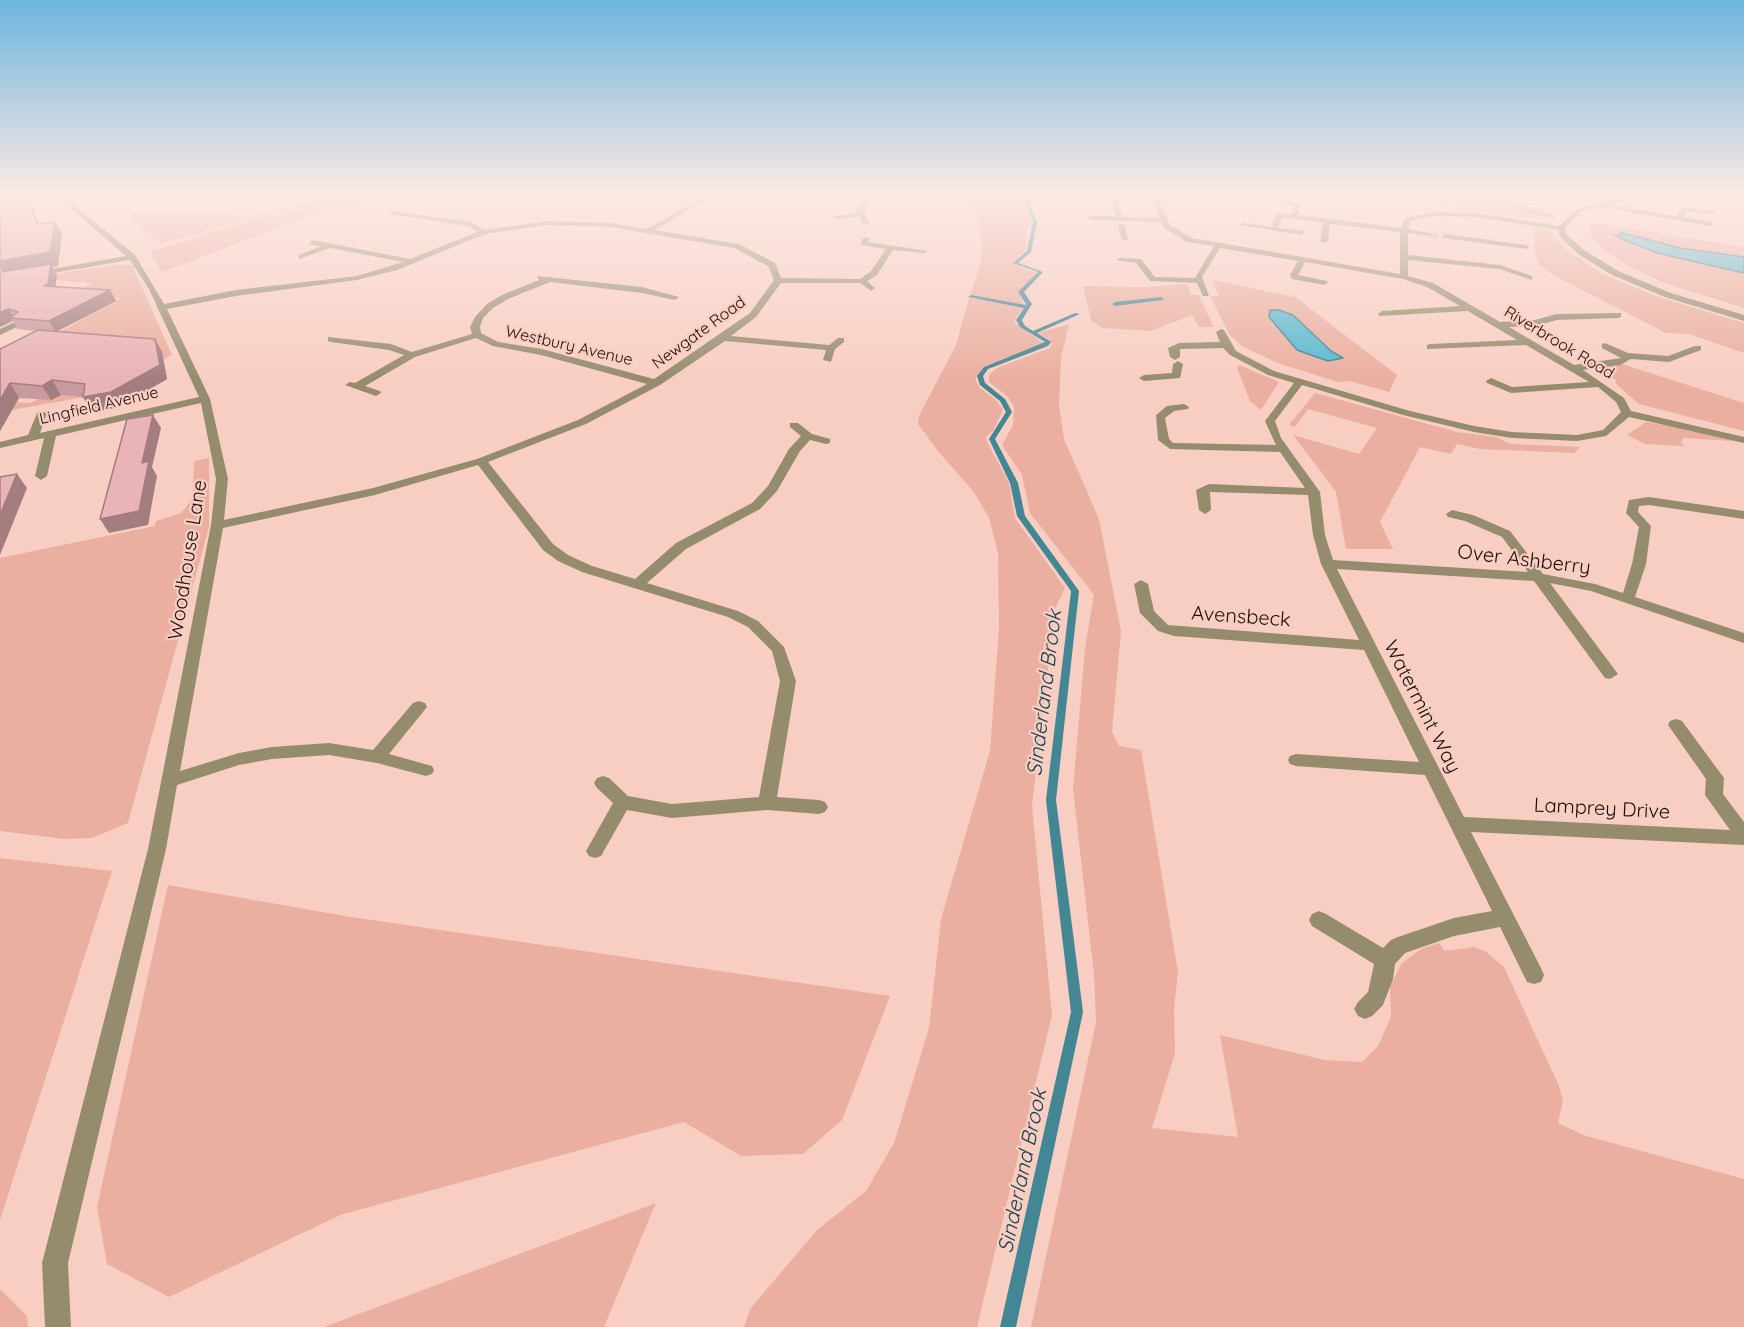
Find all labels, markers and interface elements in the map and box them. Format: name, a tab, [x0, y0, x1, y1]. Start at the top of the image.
street label: Newgate Road	[649, 293, 749, 373]
street label: Riverbrook Road	[1500, 303, 1618, 383]
street label: Westbury Avenue	[503, 322, 635, 370]
street label: Lingfield Avenue	[38, 383, 160, 429]
street label: Woodhouse Lane	[163, 478, 213, 642]
street label: Over Ashberry	[1456, 540, 1592, 580]
street label: Avensbeck	[1190, 602, 1292, 632]
water label: Sinderland Brook	[1022, 609, 1068, 777]
street label: Watermint Way	[1378, 637, 1466, 777]
street label: Lamprey Drive	[1533, 793, 1671, 825]
water label: Sinderland Brook	[993, 1087, 1053, 1255]

